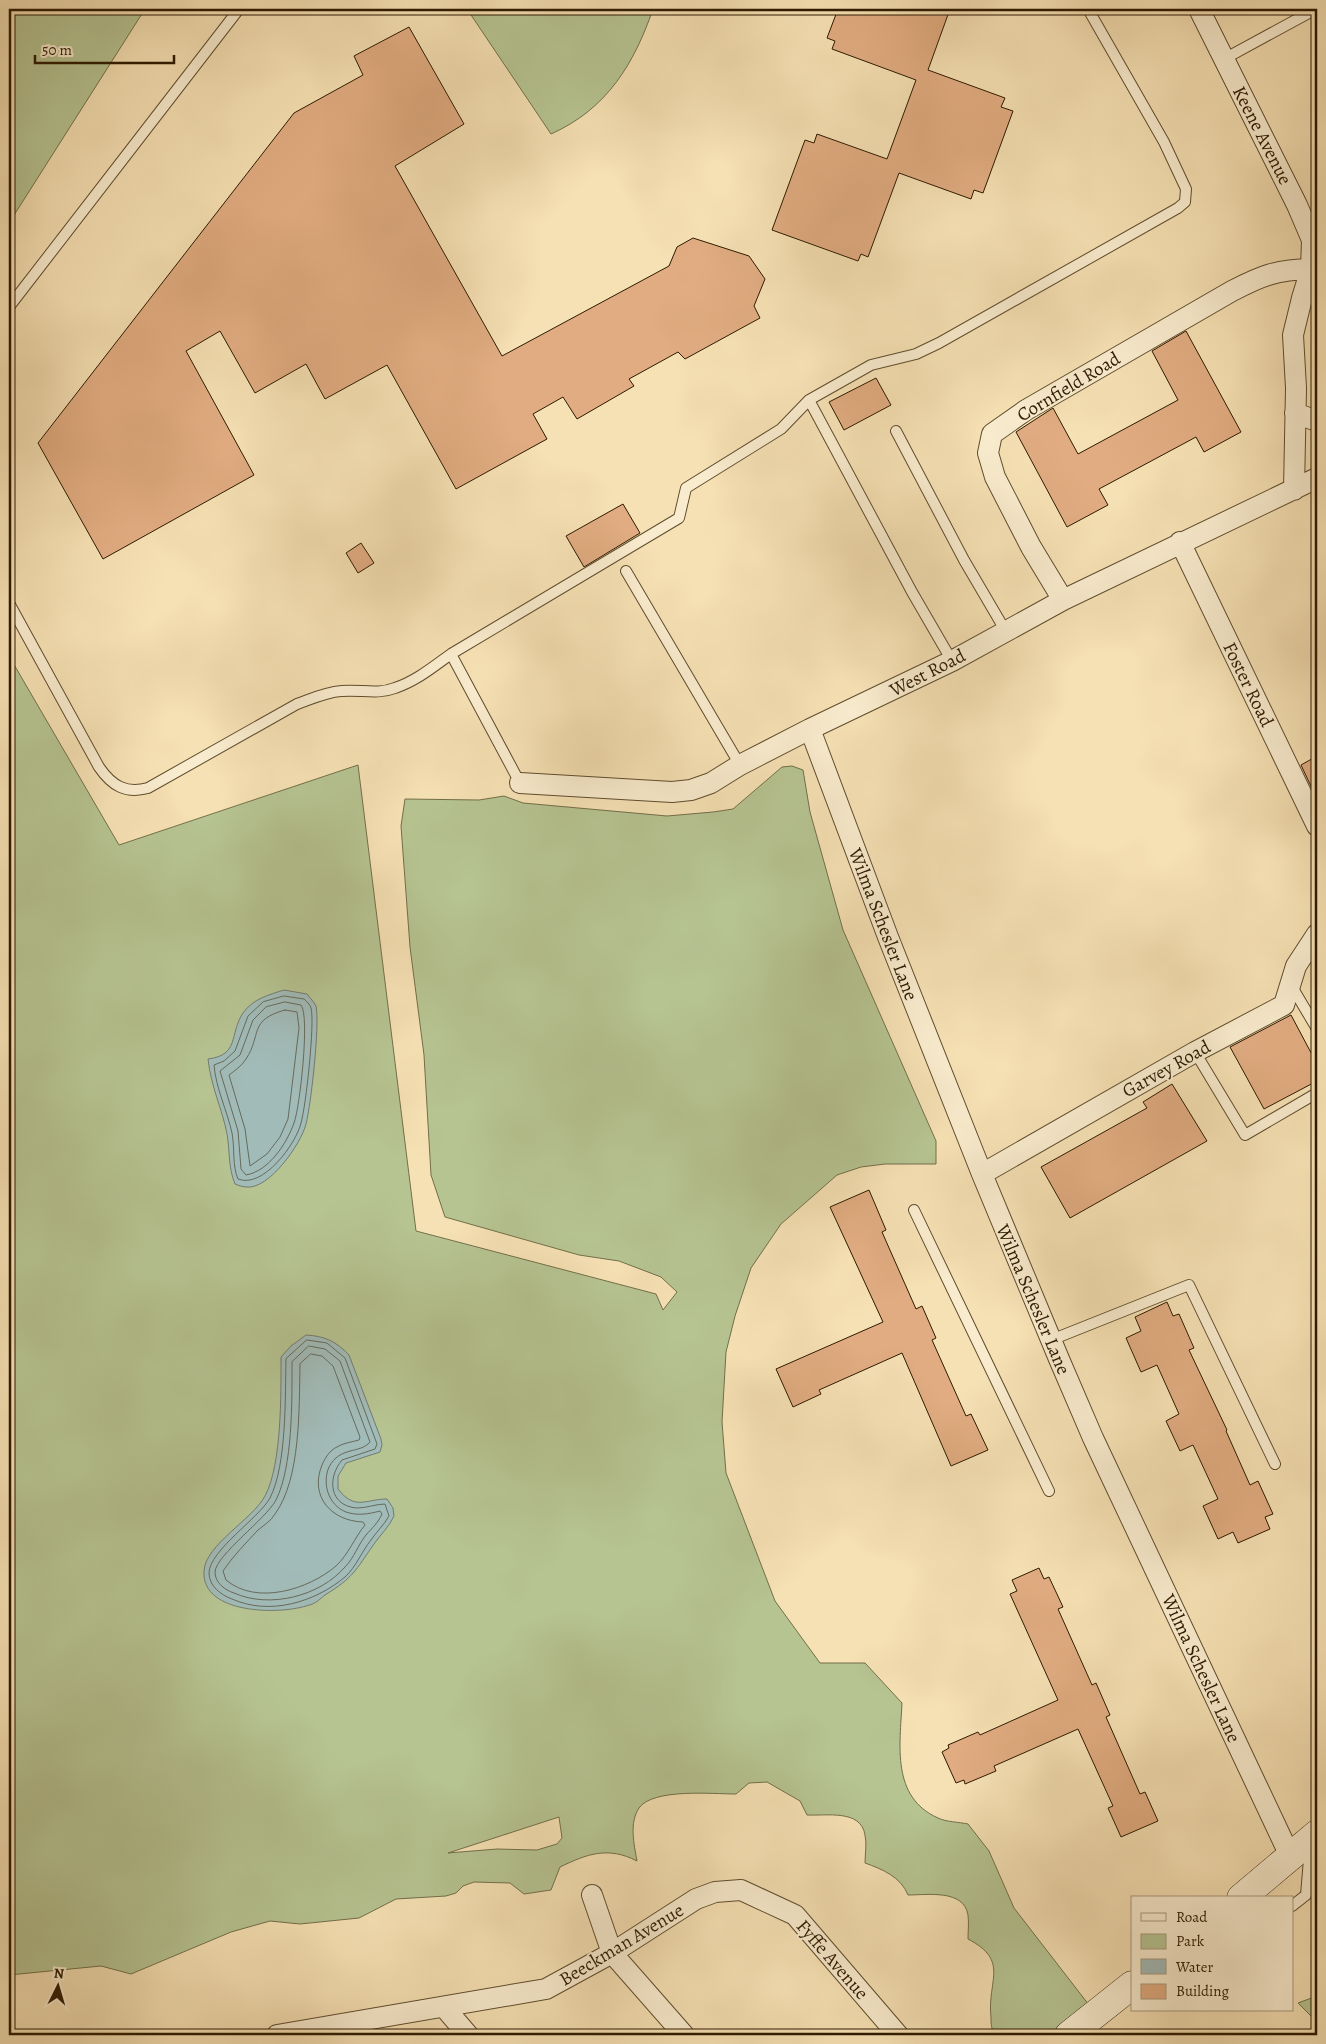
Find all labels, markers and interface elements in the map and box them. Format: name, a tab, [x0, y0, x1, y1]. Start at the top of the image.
scale bar	[35, 32, 174, 64]
text: 50 m	[42, 40, 72, 60]
street label: Keene Avenue	[1226, 82, 1298, 189]
street label: Cornfield Road	[1012, 345, 1126, 428]
street label: Foster Road	[1216, 638, 1280, 732]
street label: West Road	[884, 642, 971, 704]
street label: Wilma Schesler Lane	[842, 844, 924, 1004]
street label: Garvey Road	[1118, 1034, 1216, 1104]
street label: Wilma Schesler Lane	[989, 1219, 1077, 1379]
street label: Wilma Schesler Lane	[1155, 1589, 1247, 1747]
legend	[1131, 1896, 1294, 2012]
street label: Beeckman Avenue	[554, 1897, 689, 1992]
text: Road	[1176, 1907, 1208, 1927]
street label: Fyffe Avenue	[790, 1914, 874, 2005]
text: Park	[1176, 1931, 1205, 1951]
text: Water	[1175, 1957, 1213, 1977]
north arrow	[32, 1962, 82, 2012]
text: N	[53, 1964, 65, 1983]
text: Building	[1176, 1981, 1229, 2001]

